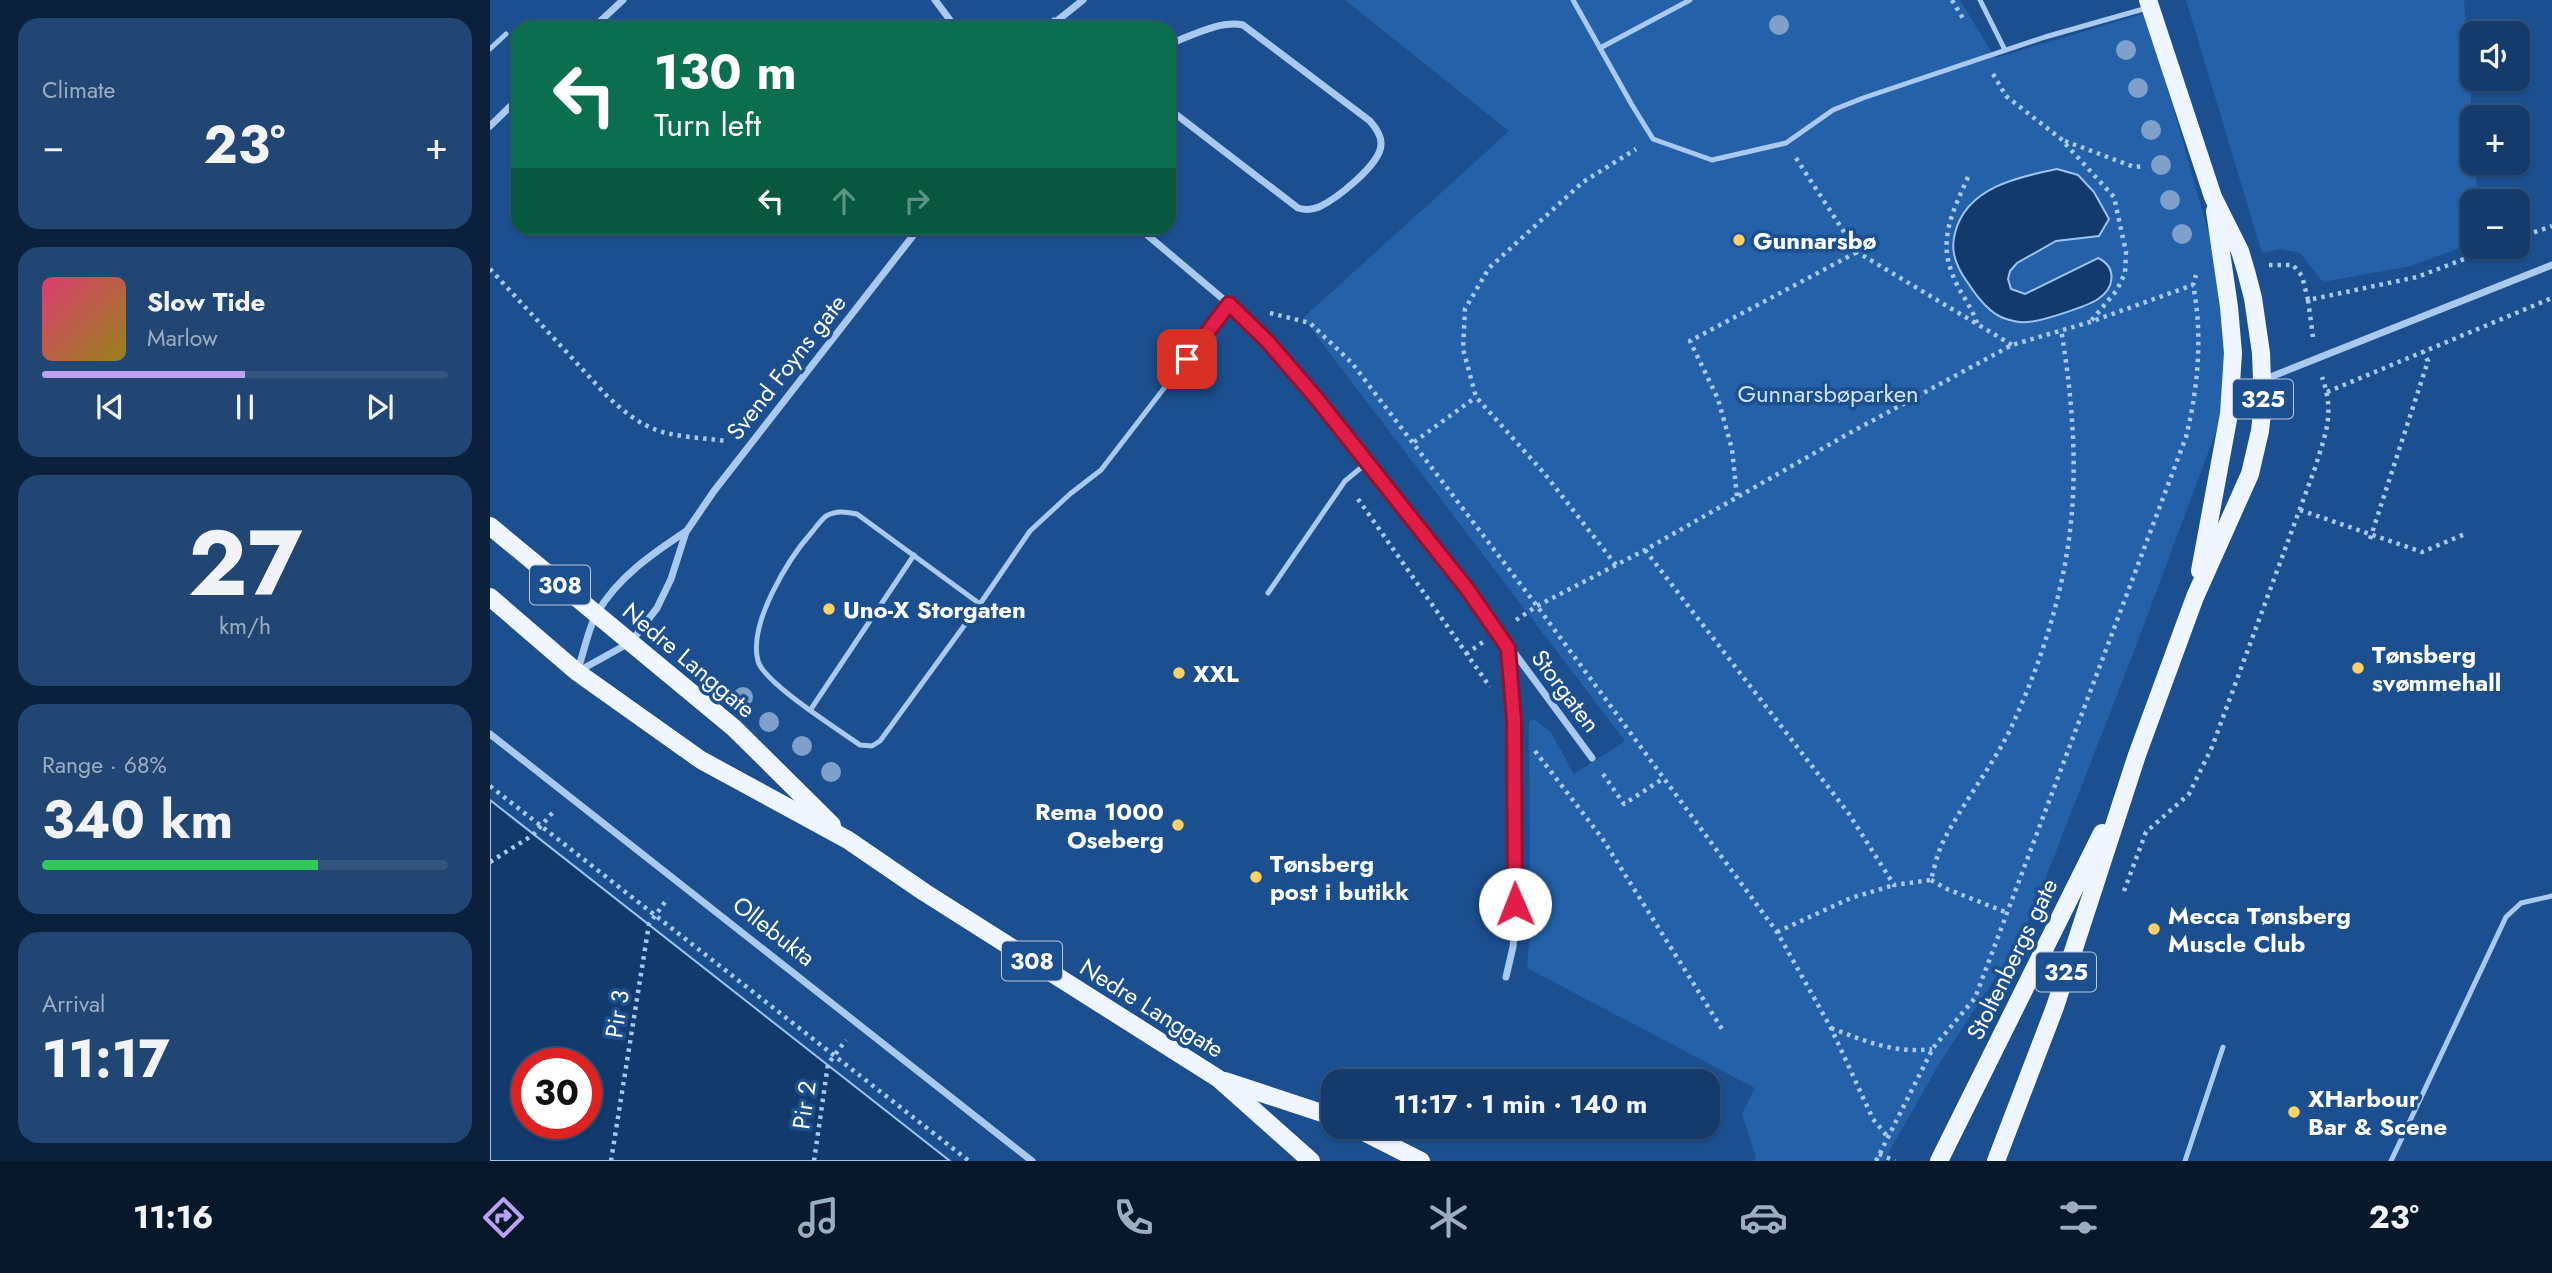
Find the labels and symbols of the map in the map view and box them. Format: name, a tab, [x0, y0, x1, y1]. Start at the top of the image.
place label: Gunnarsbø	[1753, 223, 1876, 258]
marker: Gunnarsbø	[1731, 232, 1747, 248]
street label: Svend Foyns gate	[718, 287, 854, 447]
pin	[1157, 329, 1217, 389]
park label: Gunnarsbøparken	[1737, 376, 1919, 411]
road number: 325	[2233, 380, 2293, 418]
road number: 308	[530, 566, 590, 604]
place label: Uno-X Storgaten	[843, 592, 1026, 627]
street label: Nedre Langgate	[615, 594, 763, 726]
marker: Uno-X Storgaten	[821, 601, 837, 617]
place label: Tønsberg svømmehall	[2372, 637, 2501, 700]
street label: Storgaten	[1523, 642, 1609, 740]
place label: XXL	[1193, 656, 1239, 691]
marker: Tønsberg svømmehall	[2350, 660, 2366, 676]
marker: XXL	[1171, 665, 1187, 681]
place label: Rema 1000 Oseberg	[1035, 794, 1164, 857]
marker: Rema 1000 Oseberg	[1170, 817, 1186, 833]
place label: Tønsberg post i butikk	[1270, 846, 1409, 909]
position arrow	[1478, 867, 1552, 941]
marker: Tønsberg post i butikk	[1248, 869, 1264, 885]
street label: Stoltenbergs gate	[1958, 872, 2066, 1046]
street label: Ollebukta	[725, 887, 823, 975]
place label: Mecca Tønsberg Muscle Club	[2168, 898, 2351, 961]
marker: Mecca Tønsberg Muscle Club	[2146, 921, 2162, 937]
road number: 308	[1002, 942, 1062, 980]
street label: Nedre Langgate	[1073, 950, 1231, 1066]
road number: 325	[2036, 953, 2096, 992]
street label: Pir 3	[596, 988, 638, 1040]
speed limit sign: 30	[511, 1048, 602, 1139]
street label: Pir 2	[783, 1079, 825, 1131]
place label: XHarbour Bar & Scene	[2308, 1081, 2447, 1144]
marker: XHarbour Bar & Scene	[2286, 1104, 2302, 1120]

